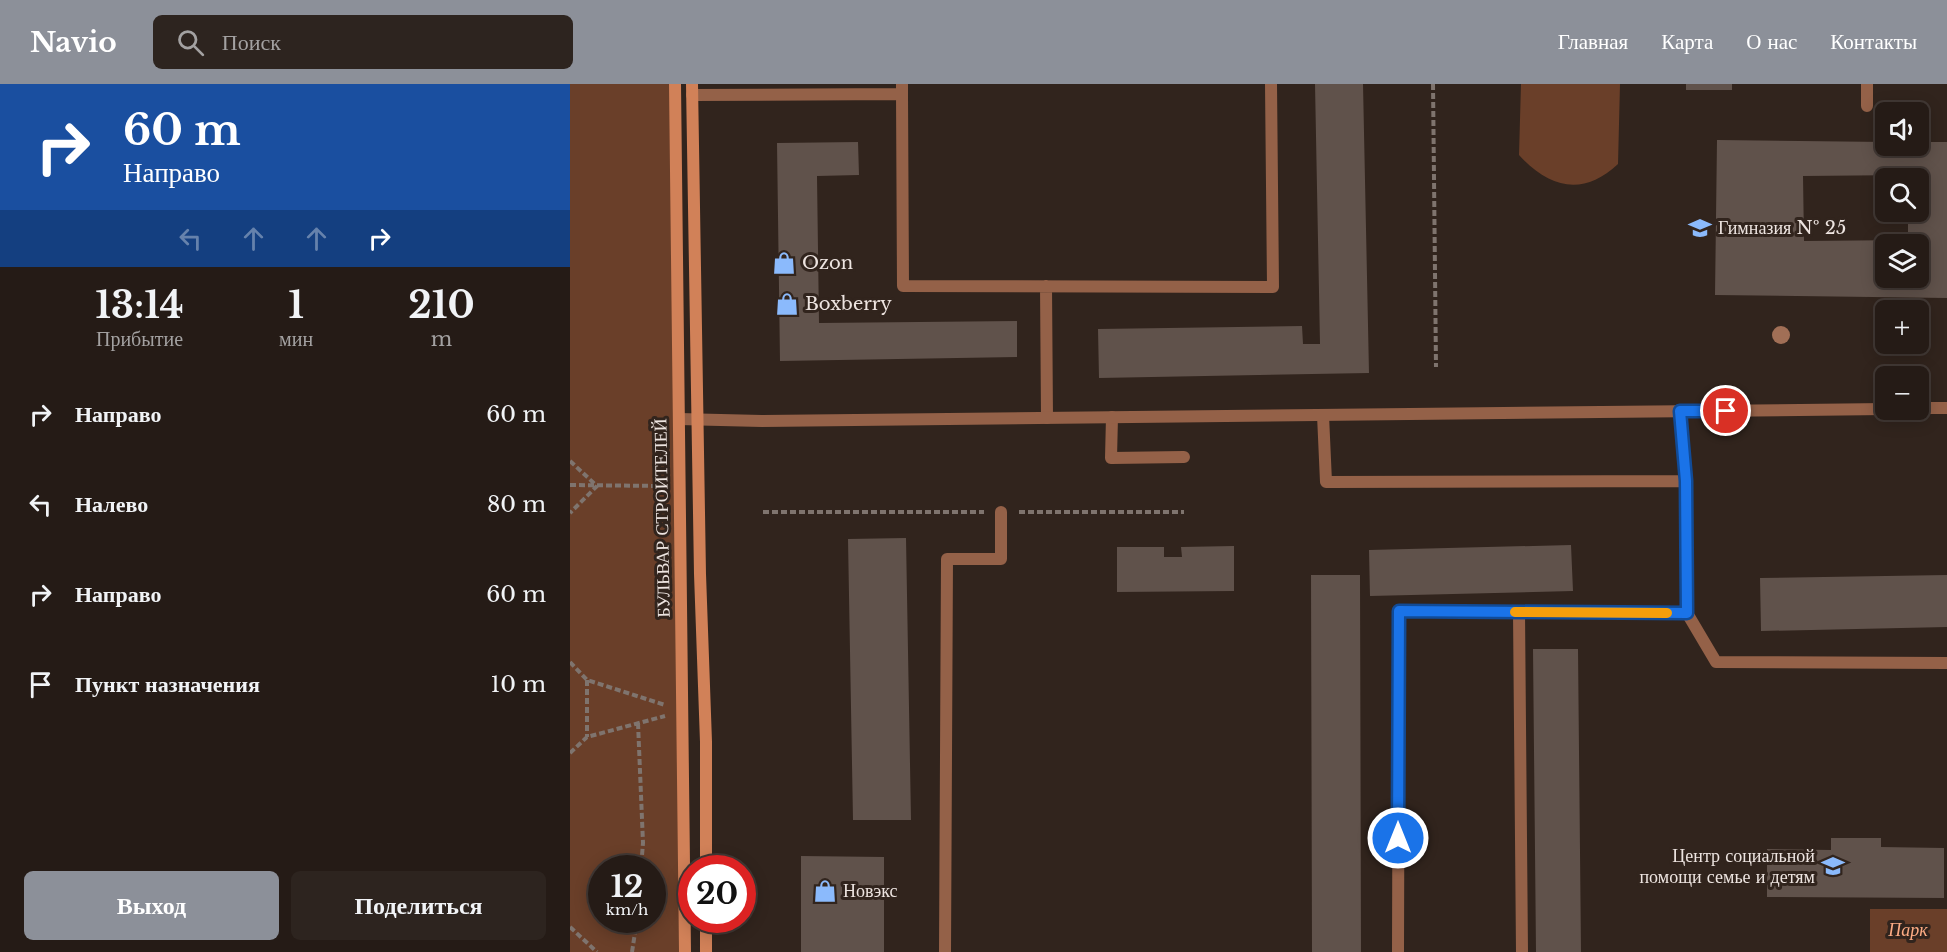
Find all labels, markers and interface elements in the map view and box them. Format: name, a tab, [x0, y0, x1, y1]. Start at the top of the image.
search box	[153, 15, 573, 69]
text: Navio	[30, 25, 117, 60]
icon: search	[174, 26, 207, 59]
text: Поиск	[222, 29, 281, 56]
text: Главная	[1558, 29, 1628, 55]
text: Карта	[1661, 29, 1713, 55]
text: О нас	[1746, 29, 1797, 55]
text: Контакты	[1830, 29, 1917, 55]
map controls	[1875, 102, 1929, 420]
button: sound	[1875, 102, 1929, 156]
text: 60 m	[123, 104, 241, 156]
icon: right	[24, 108, 102, 186]
text: Направо	[123, 156, 220, 189]
button: search	[1875, 168, 1929, 222]
school or university icon: Гимназия № 25	[1687, 215, 1713, 241]
place label: Гимназия № 25	[1718, 217, 1846, 239]
icon: left	[174, 222, 207, 255]
icon: ahead	[237, 222, 270, 255]
icon: ahead	[300, 222, 333, 255]
icon: right	[363, 222, 396, 255]
button: layers	[1875, 234, 1929, 288]
shop icon: Ozon	[771, 250, 797, 276]
place label: Ozon	[802, 252, 853, 274]
text: 13:14	[95, 283, 184, 328]
text: 1	[288, 283, 304, 328]
text: 210	[408, 283, 475, 328]
shop icon: Boxberry	[774, 291, 800, 317]
place label: Boxberry	[805, 293, 892, 315]
button: +	[1875, 300, 1929, 354]
text: Прибытие	[96, 327, 183, 351]
text: мин	[279, 327, 313, 351]
text: m	[431, 327, 452, 351]
button: −	[1875, 366, 1929, 420]
pin	[1700, 385, 1751, 436]
icon: arrive	[1709, 394, 1742, 427]
icon: right	[24, 398, 57, 431]
text: Направо	[75, 401, 161, 428]
text: 60 m	[486, 401, 546, 428]
street label: БУЛЬВАР СТРОИТЕЛЕЙ	[649, 418, 675, 618]
icon: left	[24, 488, 57, 521]
text: Налево	[75, 491, 148, 518]
text: 80 m	[487, 491, 546, 518]
icon: right	[24, 578, 57, 611]
text: Направо	[75, 581, 161, 608]
text: 60 m	[486, 581, 546, 608]
icon: arrive	[24, 668, 57, 701]
text: Пункт назначения	[75, 671, 260, 698]
text: 10 m	[491, 671, 546, 698]
position arrow	[1366, 806, 1430, 870]
place label: Центр социальной помощи семье и детям	[1639, 845, 1815, 888]
school or university icon: Центр социальной помощи семье и детям	[1820, 853, 1846, 879]
speed limit sign: 20	[678, 855, 756, 933]
text: 12	[611, 868, 643, 905]
button: Выход	[24, 871, 279, 940]
button: Поделиться	[291, 871, 546, 940]
shop icon: Новэкс	[812, 878, 838, 904]
place label: Новэкс	[843, 880, 898, 902]
text: km/h	[606, 900, 648, 919]
park label: Парк	[1887, 919, 1928, 941]

